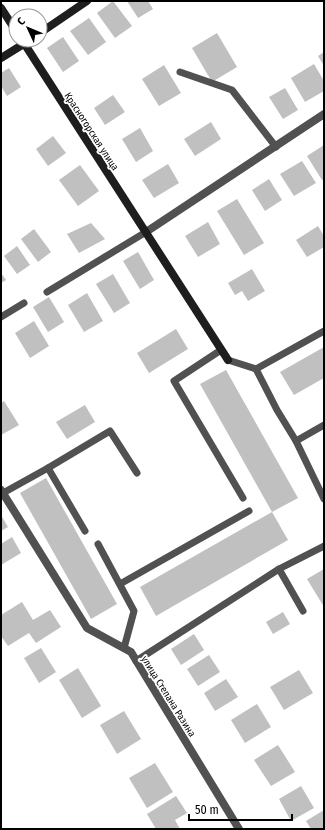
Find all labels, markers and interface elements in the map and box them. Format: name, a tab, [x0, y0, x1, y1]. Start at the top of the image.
north arrow	[8, 8, 48, 48]
text: С	[14, 15, 28, 28]
street label: Красногорская улица	[61, 90, 121, 173]
street label: улица Степана Разина	[138, 654, 198, 739]
scale bar	[189, 796, 292, 822]
text: 50 m	[195, 803, 219, 817]

